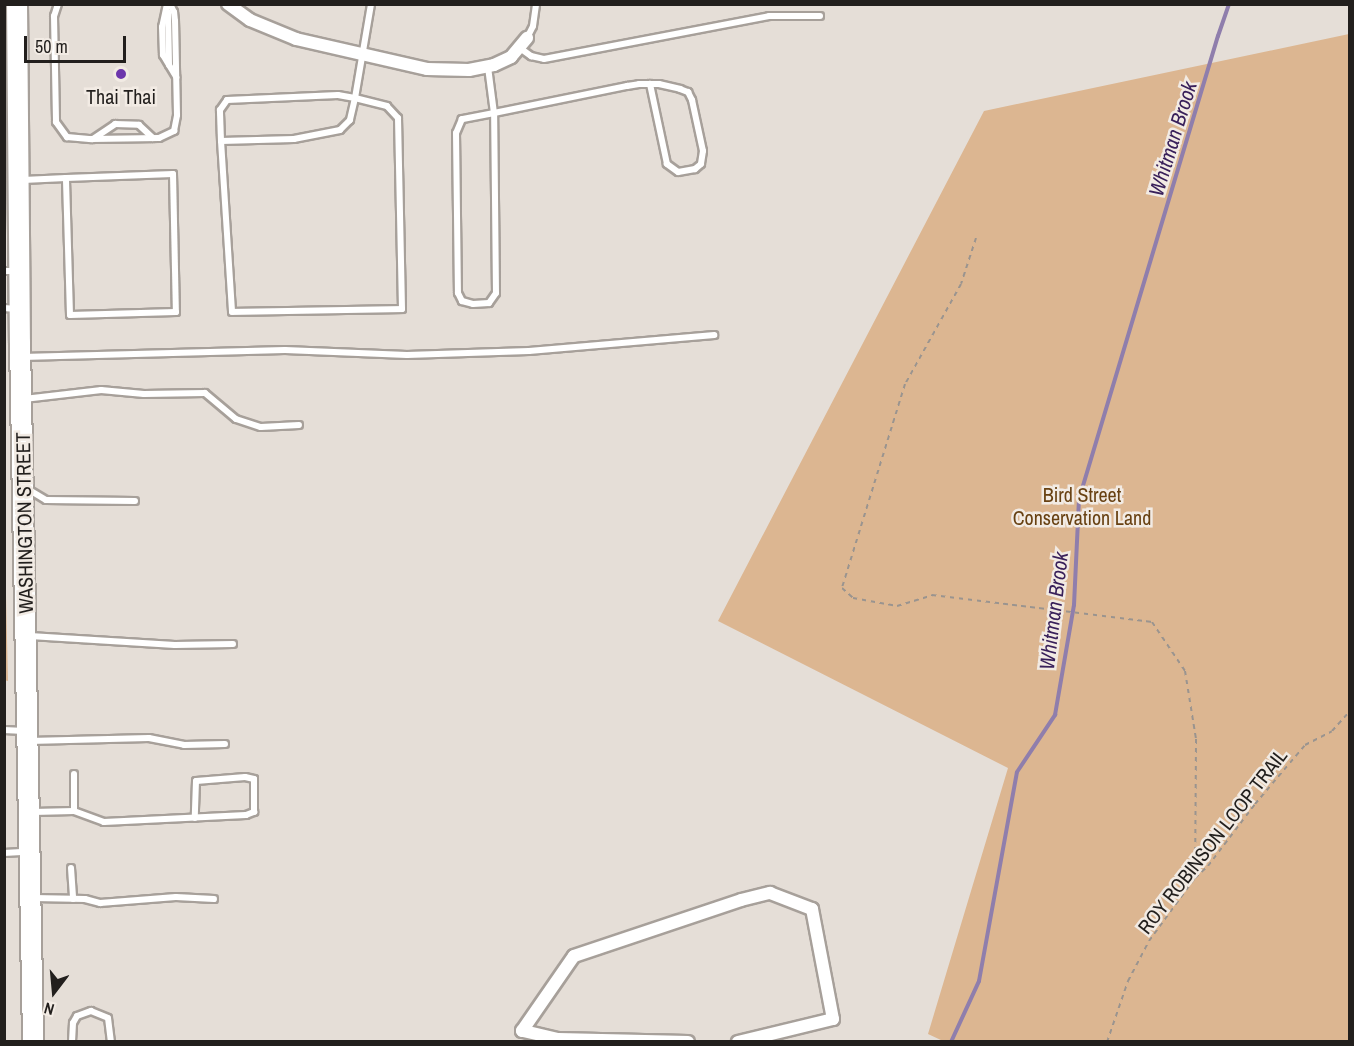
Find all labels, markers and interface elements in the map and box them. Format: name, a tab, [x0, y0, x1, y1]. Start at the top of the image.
scale bar	[27, 24, 129, 62]
text: 50 m	[35, 34, 68, 59]
marker: Thai Thai	[114, 67, 128, 81]
water label: Whitman Brook	[1144, 79, 1202, 199]
place label: Thai Thai	[86, 84, 156, 108]
street label: WASHINGTON STREET	[10, 432, 38, 614]
park label: Bird Street Conservation Land	[1013, 482, 1151, 529]
water label: Whitman Brook	[1034, 551, 1074, 671]
street label: ROY ROBINSON LOOP TRAIL	[1132, 743, 1292, 939]
north arrow	[24, 962, 84, 1022]
text: N	[41, 997, 57, 1021]

